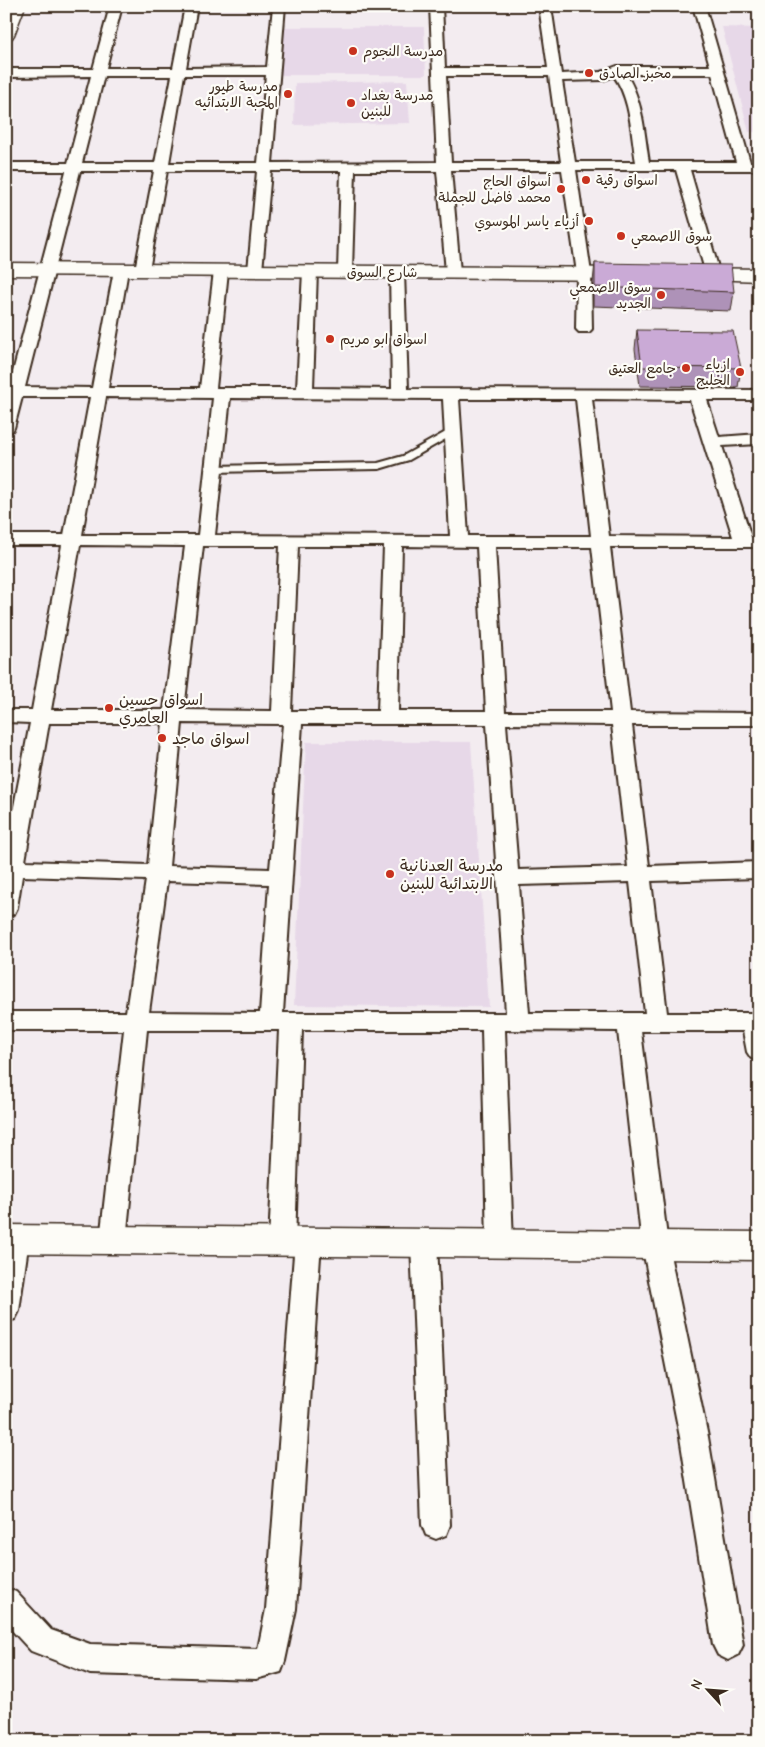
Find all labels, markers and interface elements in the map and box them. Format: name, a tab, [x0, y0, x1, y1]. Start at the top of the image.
place label: مدرسة النجوم	[363, 43, 443, 63]
marker: مدرسة النجوم	[347, 45, 359, 57]
place label: مخبز الصادق	[599, 65, 672, 82]
marker: مخبز الصادق	[583, 67, 595, 79]
place label: مدرسة طيور المحبة الابتدائيه	[195, 78, 278, 111]
place label: مدرسة بغداد للبنين	[361, 87, 434, 120]
marker: مدرسة طيور المحبة الابتدائيه	[282, 88, 294, 100]
marker: مدرسة بغداد للبنين	[345, 97, 357, 109]
place label: اسواق رقية	[596, 172, 658, 189]
place label: أسواق الحاج محمد فاضل للجملة	[438, 173, 552, 206]
marker: اسواق رقية	[580, 174, 592, 186]
marker: أسواق الحاج محمد فاضل للجملة	[555, 183, 567, 195]
place label: أزياء ياسر الموسوي	[474, 213, 580, 232]
marker: أزياء ياسر الموسوي	[583, 215, 595, 227]
place label: سوق الاصمعي	[631, 228, 712, 249]
marker: سوق الاصمعي	[615, 230, 627, 242]
street label: شارع السوق	[347, 264, 417, 282]
place label: سوق الاصمعي الجديد	[570, 279, 651, 312]
marker: سوق الاصمعي الجديد	[655, 289, 667, 301]
place label: اسواق ابو مريم	[340, 331, 427, 350]
marker: اسواق ابو مريم	[324, 333, 336, 345]
place label: ازياء الخليج	[696, 356, 730, 390]
place label: جامع العتيق	[609, 360, 676, 379]
marker: جامع العتيق	[680, 362, 692, 374]
marker: ازياء الخليج	[734, 366, 746, 378]
place label: اسواق حسين العامري	[119, 691, 203, 729]
marker: اسواق حسين العامري	[103, 702, 115, 714]
place label: اسواق ماجد	[172, 730, 249, 749]
marker: اسواق ماجد	[156, 732, 168, 744]
place label: مدرسة العدنانية الابتدائية للبنين	[400, 857, 503, 893]
marker: مدرسة العدنانية الابتدائية للبنين	[384, 868, 396, 880]
north arrow	[682, 1664, 732, 1714]
text: N	[687, 1677, 706, 1692]

